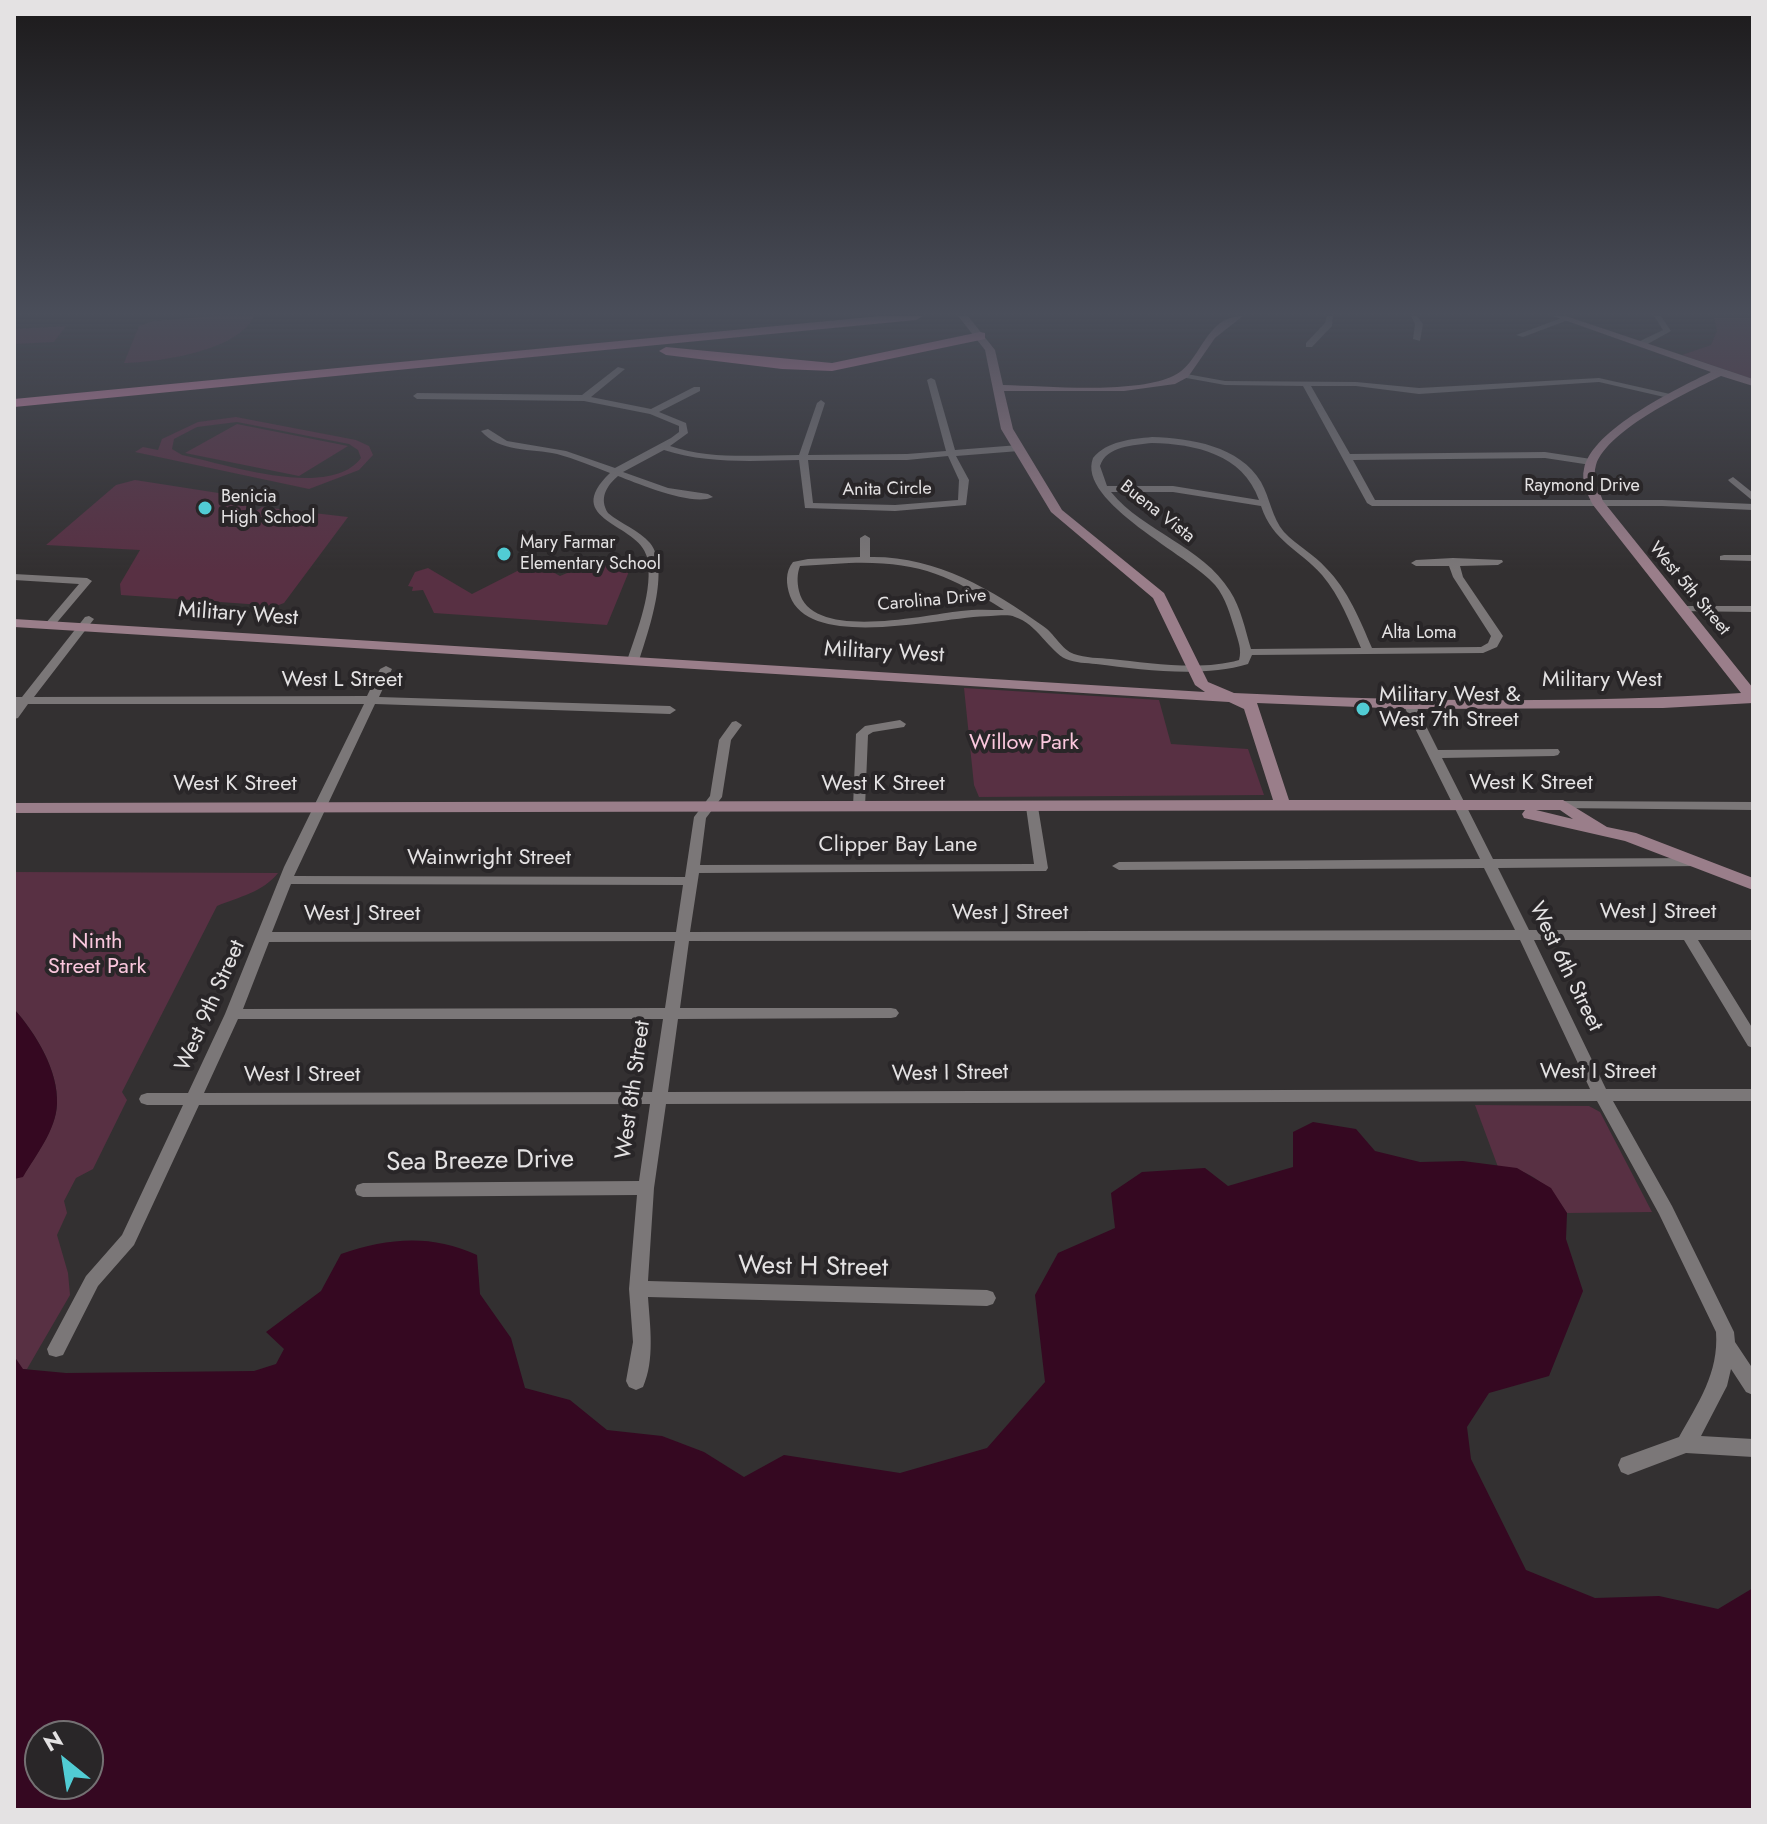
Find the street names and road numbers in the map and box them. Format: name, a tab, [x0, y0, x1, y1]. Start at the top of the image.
street label: Buena Vista	[1115, 476, 1199, 548]
street label: Raymond Drive	[1524, 476, 1640, 498]
street label: Anita Circle	[842, 478, 932, 502]
street label: West 5th Street	[1644, 538, 1734, 640]
street label: Carolina Drive	[877, 585, 987, 617]
street label: Military West	[177, 598, 299, 632]
street label: Alta Loma	[1381, 623, 1457, 645]
street label: Military West	[823, 637, 945, 669]
street label: West L Street	[281, 668, 403, 694]
street label: Military West	[1542, 668, 1662, 694]
street label: West K Street	[1469, 771, 1593, 797]
street label: West K Street	[173, 772, 297, 798]
street label: West K Street	[821, 772, 945, 798]
street label: Clipper Bay Lane	[819, 833, 977, 859]
street label: Wainwright Street	[407, 846, 571, 872]
street label: West 6th Street	[1522, 898, 1608, 1036]
street label: West J Street	[1600, 900, 1716, 926]
street label: West J Street	[952, 901, 1068, 927]
street label: West J Street	[304, 902, 420, 928]
street label: West 9th Street	[170, 936, 252, 1076]
street label: West 8th Street	[611, 1019, 657, 1161]
street label: West I Street	[891, 1060, 1009, 1088]
street label: West I Street	[1540, 1060, 1656, 1086]
street label: West I Street	[244, 1063, 360, 1089]
street label: Sea Breeze Drive	[386, 1145, 574, 1179]
street label: West H Street	[738, 1251, 888, 1285]

